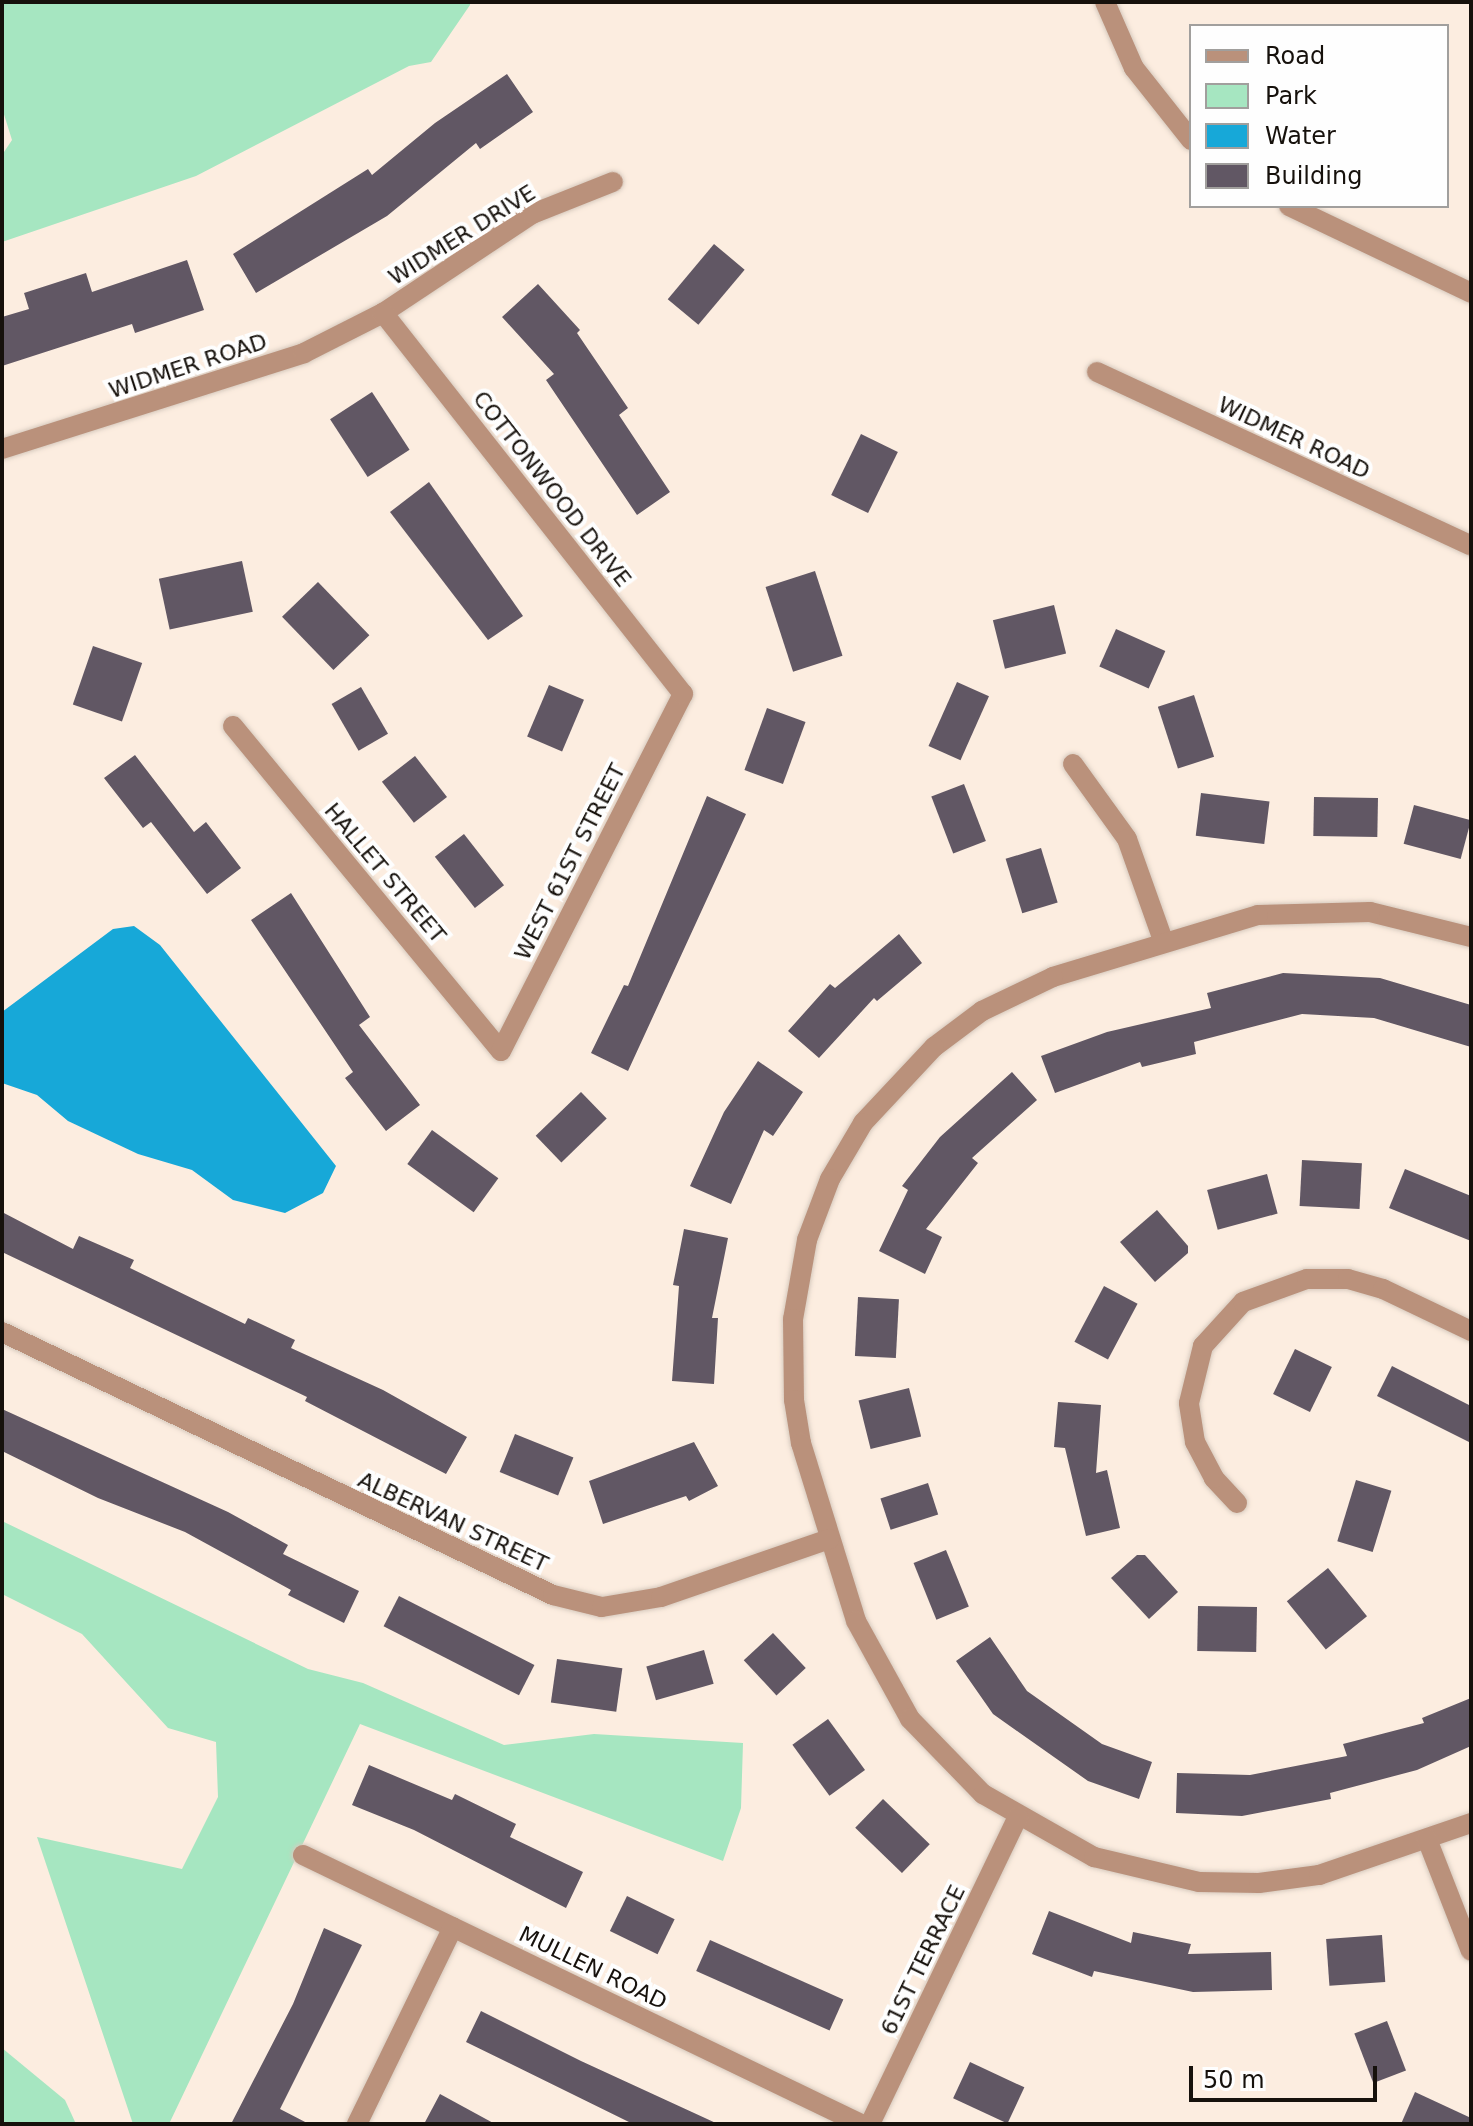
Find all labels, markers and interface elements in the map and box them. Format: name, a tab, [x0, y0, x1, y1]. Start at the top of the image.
legend	[1189, 24, 1449, 208]
text: Road	[1265, 42, 1325, 70]
text: Park	[1265, 82, 1317, 110]
text: Water	[1265, 122, 1336, 150]
text: Building	[1265, 162, 1362, 190]
street label: WIDMER DRIVE	[384, 179, 540, 291]
street label: WIDMER ROAD	[106, 328, 270, 404]
street label: COTTONWOOD DRIVE	[467, 386, 637, 592]
street label: WIDMER ROAD	[1214, 391, 1374, 485]
street label: WEST 61ST STREET	[509, 760, 631, 964]
street label: HALLET STREET	[319, 798, 451, 948]
street label: ALBERVAN STREET	[354, 1466, 552, 1578]
street label: 61ST TERRACE	[875, 1881, 971, 2039]
street label: MULLEN ROAD	[515, 1921, 671, 2015]
scale bar	[1193, 2050, 1381, 2100]
text: 50 m	[1203, 2066, 1265, 2094]

